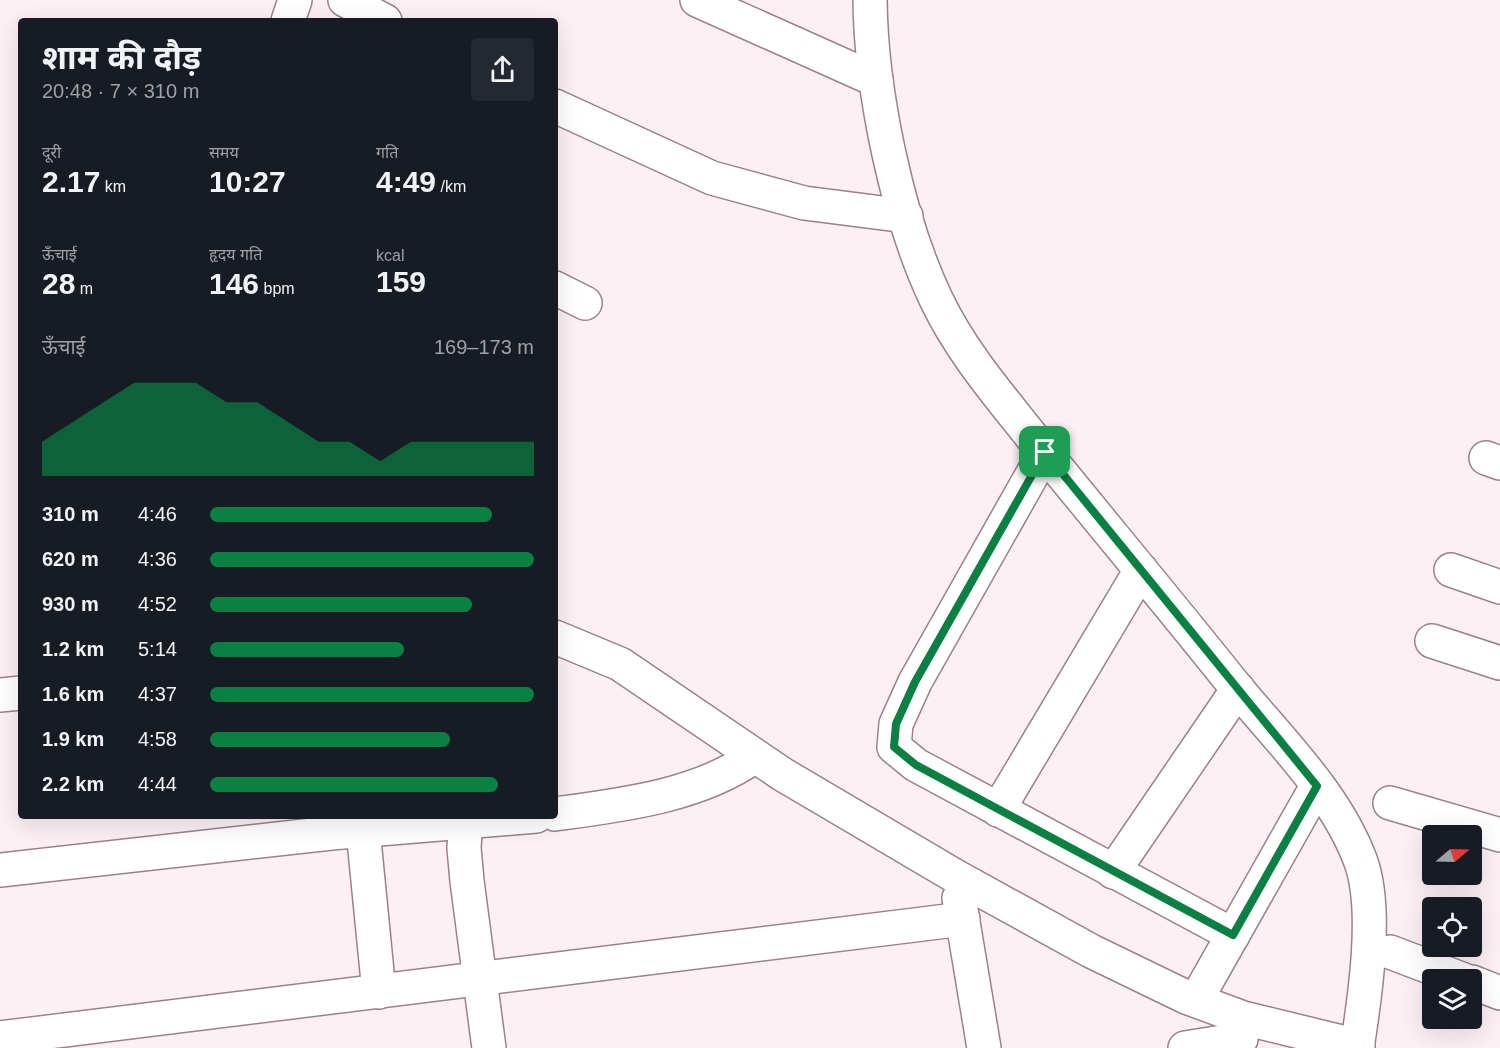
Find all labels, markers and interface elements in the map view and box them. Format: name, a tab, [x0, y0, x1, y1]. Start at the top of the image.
button: share	[471, 38, 534, 101]
text: शाम की दौड़	[42, 39, 201, 76]
text: 20:48 · 7 × 310 m	[42, 80, 199, 102]
text: दूरी	[42, 144, 61, 161]
text: समय	[209, 144, 239, 161]
text: गति	[376, 144, 398, 161]
text: 2.17	[42, 165, 100, 198]
text: 10:27	[209, 165, 286, 198]
text: 4:49	[376, 165, 436, 198]
text: km	[100, 178, 126, 195]
text: /km	[436, 178, 466, 195]
text: ऊँचाई	[42, 246, 77, 263]
text: हृदय गति	[209, 246, 262, 263]
text: kcal	[376, 247, 404, 264]
text: 159	[376, 265, 426, 298]
text: 28	[42, 267, 75, 300]
text: 146	[209, 267, 259, 300]
text: m	[75, 280, 93, 297]
text: bpm	[259, 280, 295, 297]
text: ऊँचाई	[42, 336, 85, 358]
text: 169–173 m	[434, 336, 534, 358]
pin	[1019, 426, 1070, 477]
icon: arrive	[1028, 435, 1061, 468]
text: 310 m	[42, 503, 99, 525]
text: 4:46	[138, 503, 177, 525]
text: 620 m	[42, 548, 99, 570]
text: 4:36	[138, 548, 177, 570]
text: 930 m	[42, 593, 99, 615]
text: 4:52	[138, 593, 177, 615]
text: 1.2 km	[42, 638, 104, 660]
text: 5:14	[138, 638, 177, 660]
text: 1.6 km	[42, 683, 104, 705]
text: 4:37	[138, 683, 177, 705]
text: 1.9 km	[42, 728, 104, 750]
text: 4:58	[138, 728, 177, 750]
text: 2.2 km	[42, 773, 104, 795]
text: 4:44	[138, 773, 177, 795]
north arrow	[1422, 825, 1482, 885]
map controls	[1422, 825, 1482, 1029]
button: locate	[1422, 897, 1482, 957]
button: layers	[1422, 969, 1482, 1029]

